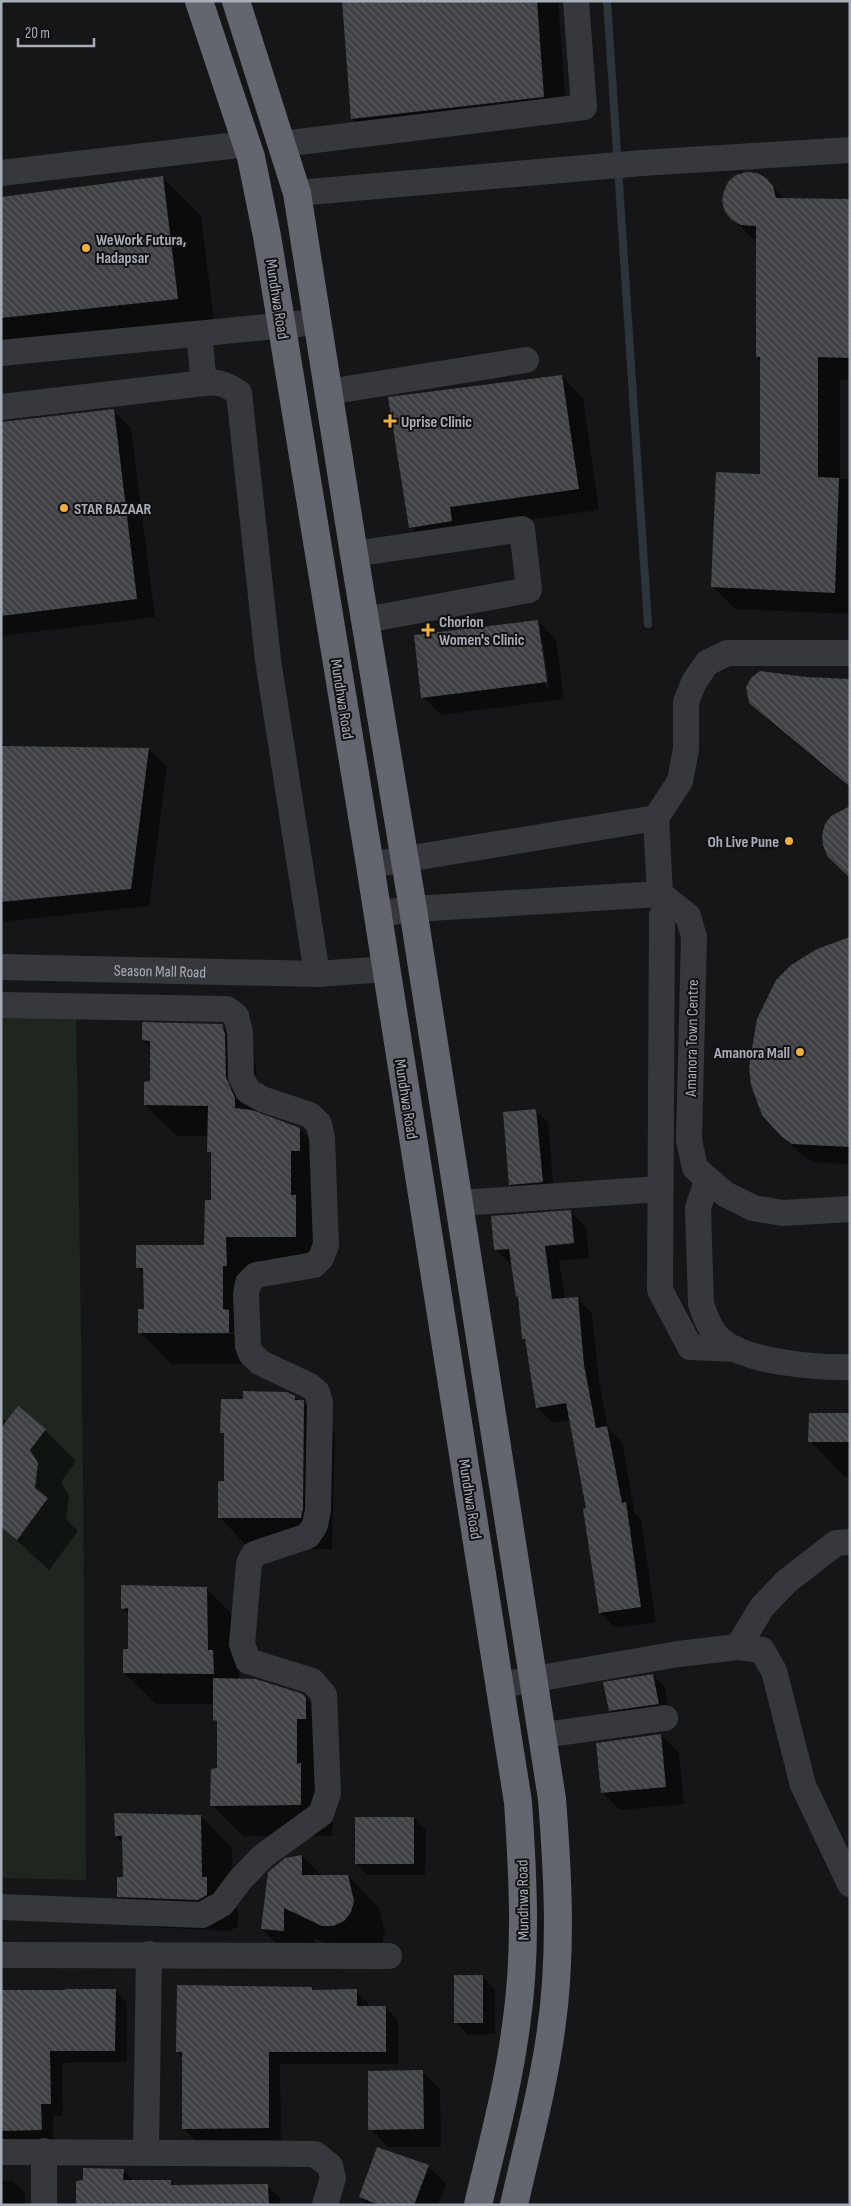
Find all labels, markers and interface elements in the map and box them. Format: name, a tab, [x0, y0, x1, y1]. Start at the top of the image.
scale bar	[18, 15, 94, 47]
text: 20 m	[25, 24, 50, 43]
place label: WeWork Futura, Hadapsar	[96, 231, 187, 268]
marker: WeWork Futura, Hadapsar	[80, 242, 92, 254]
street label: Mundhwa Road	[261, 258, 292, 341]
place label: Uprise Clinic	[401, 413, 472, 432]
marker: Uprise Clinic	[383, 414, 397, 428]
place label: STAR BAZAAR	[74, 500, 151, 519]
marker: STAR BAZAAR	[58, 502, 70, 514]
place label: Chorion Women's Clinic	[439, 613, 525, 650]
marker: Chorion Women's Clinic	[421, 623, 435, 637]
street label: Mundhwa Road	[326, 658, 357, 741]
place label: Oh Live Pune	[707, 833, 779, 852]
marker: Oh Live Pune	[783, 835, 795, 847]
street label: Season Mall Road	[114, 962, 206, 983]
street label: Amanora Town Centre	[682, 979, 703, 1098]
place label: Amanora Mall	[713, 1044, 790, 1063]
marker: Amanora Mall	[794, 1046, 806, 1058]
street label: Mundhwa Road	[390, 1058, 421, 1141]
street label: Mundhwa Road	[454, 1458, 485, 1541]
street label: Mundhwa Road	[513, 1859, 534, 1940]

